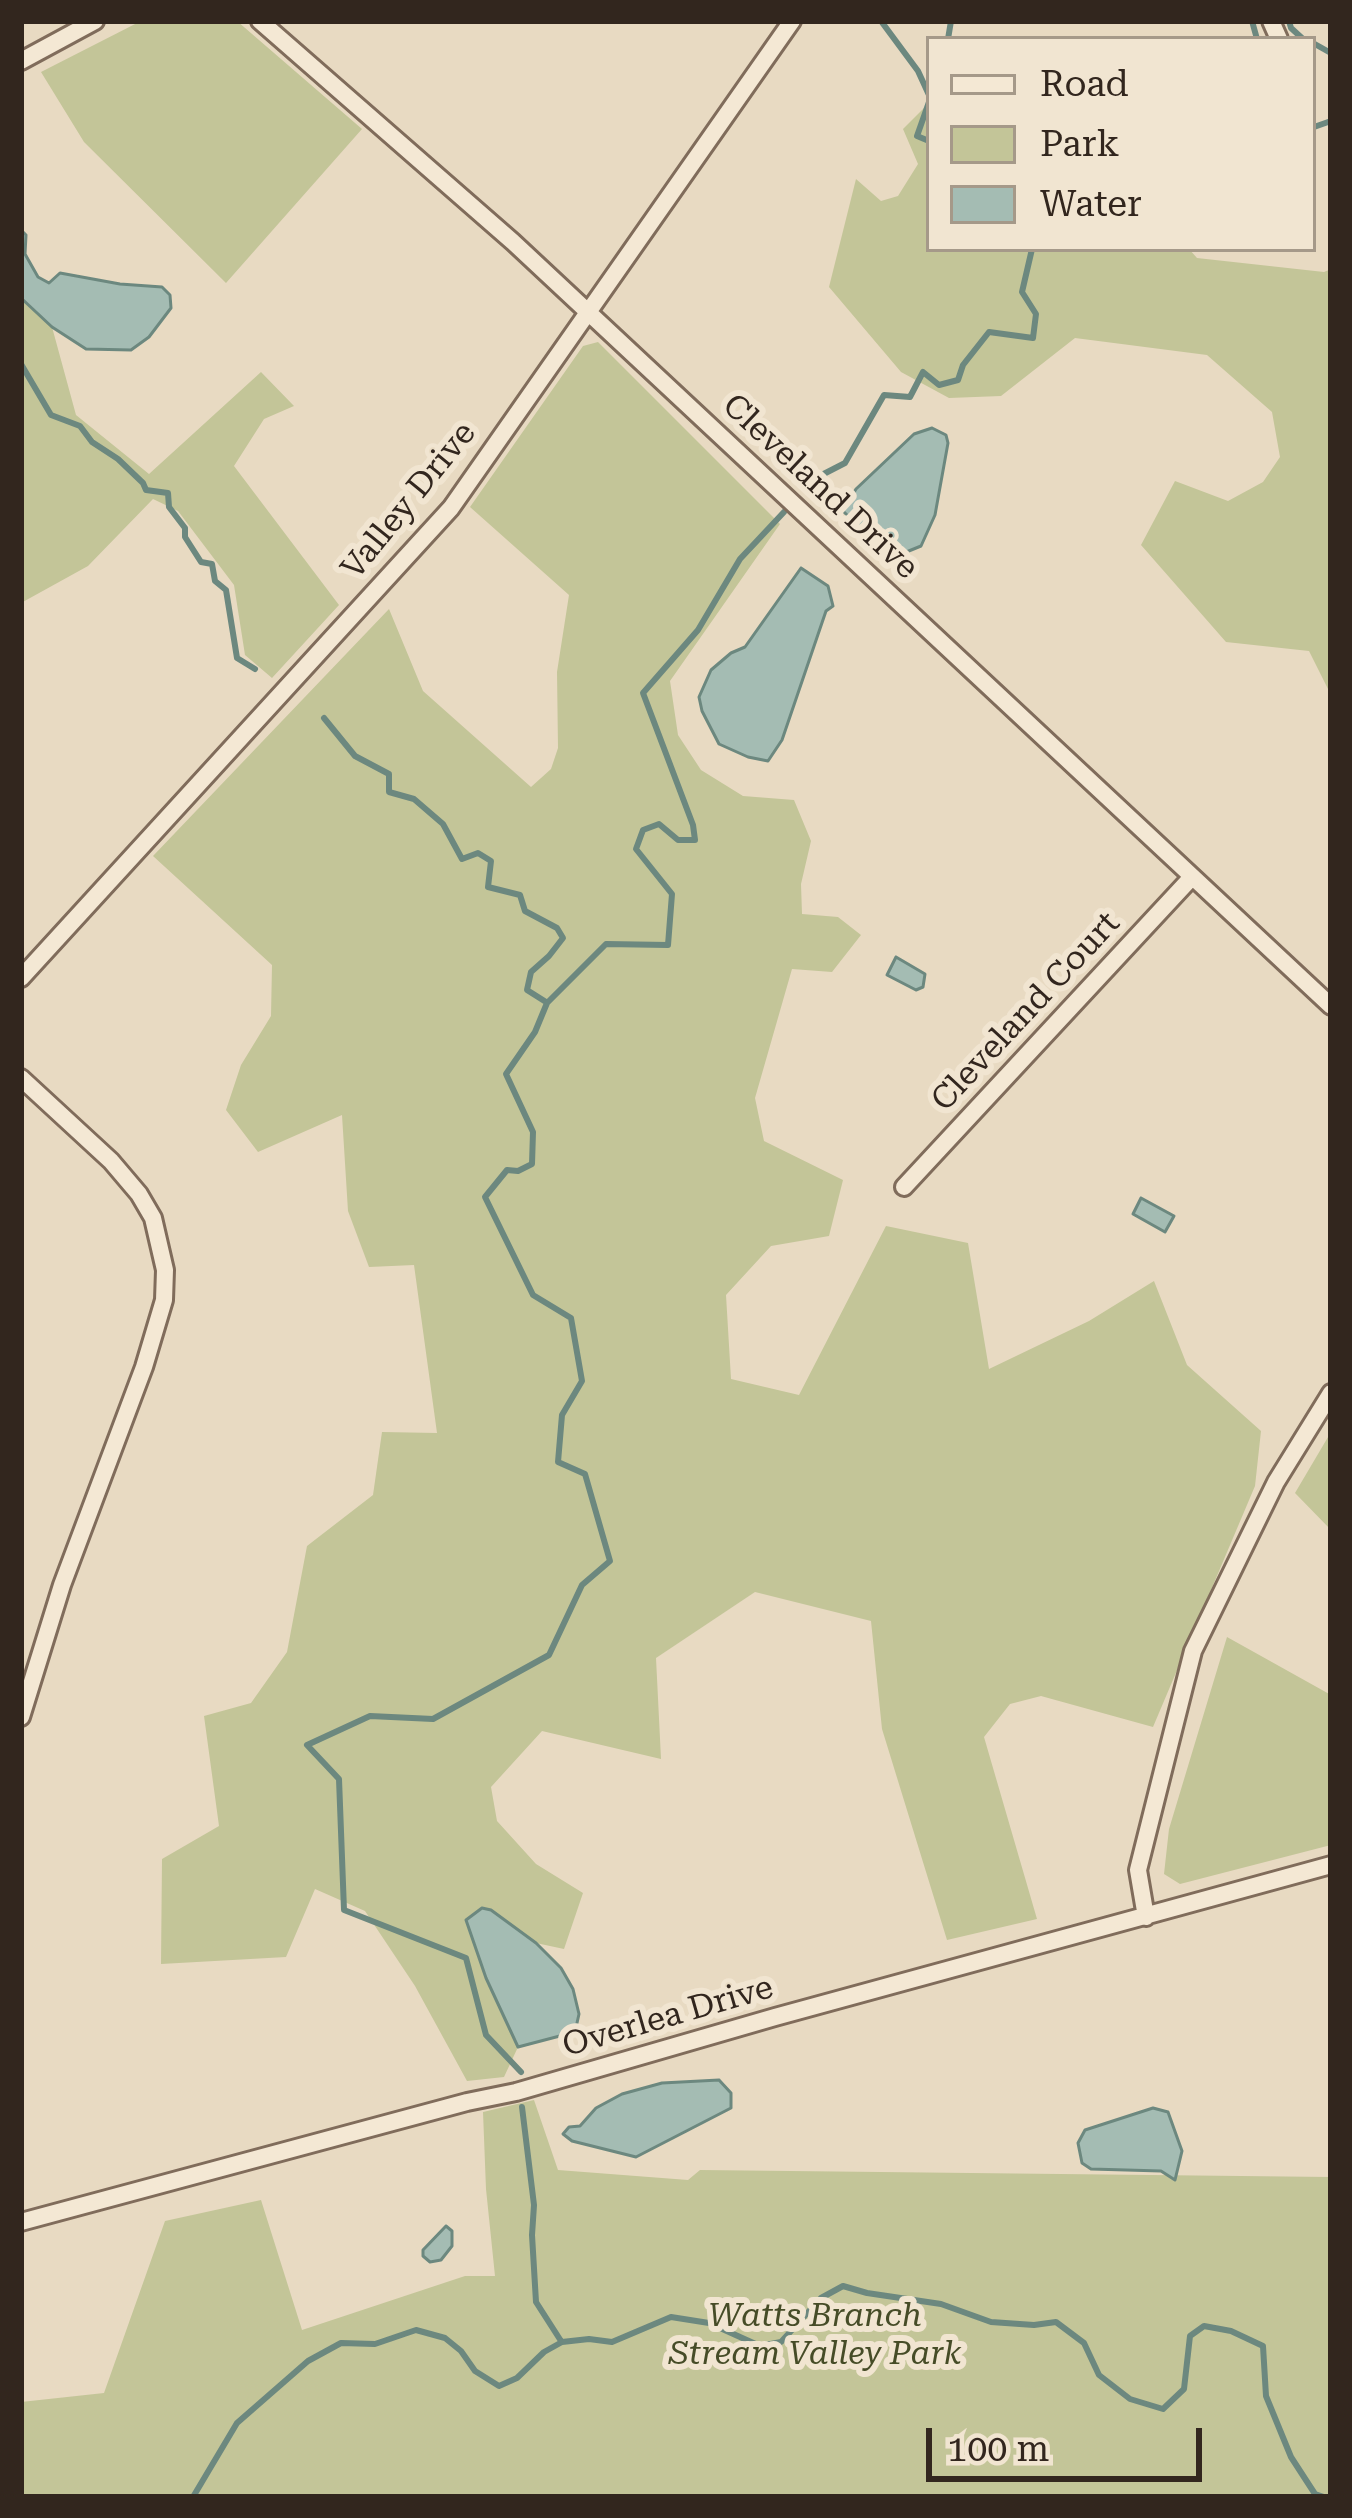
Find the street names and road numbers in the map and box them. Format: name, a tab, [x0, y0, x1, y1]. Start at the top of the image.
street label: Cleveland Drive	[714, 386, 926, 588]
street label: Valley Drive	[334, 414, 484, 588]
street label: Cleveland Court	[924, 904, 1128, 1120]
street label: Overlea Drive	[558, 1968, 778, 2066]

